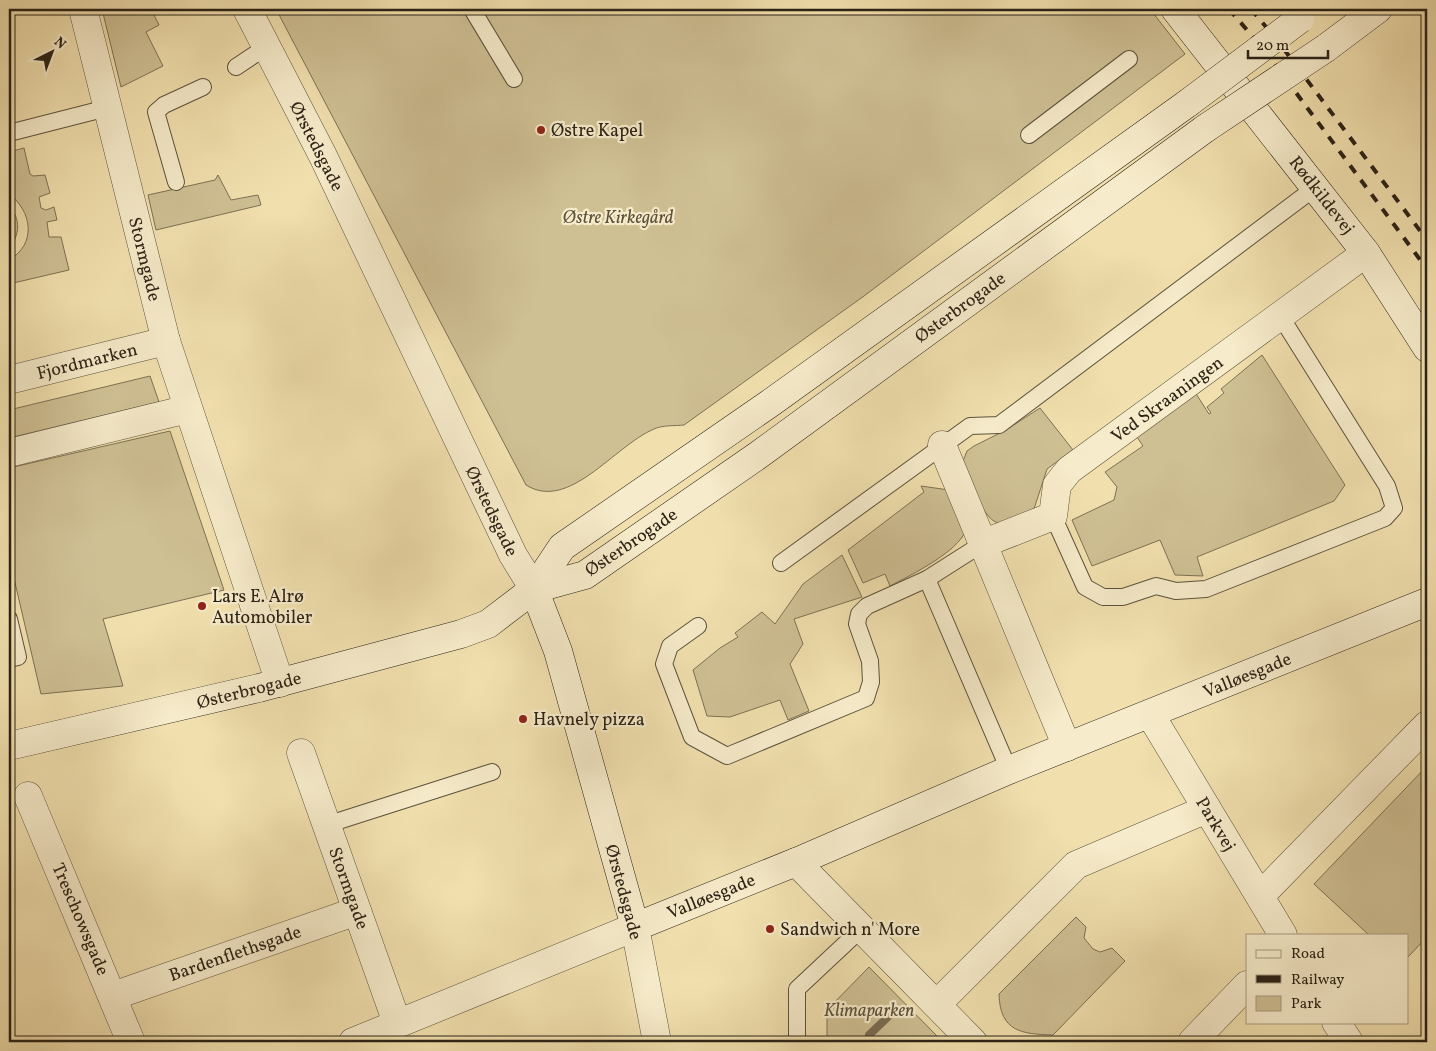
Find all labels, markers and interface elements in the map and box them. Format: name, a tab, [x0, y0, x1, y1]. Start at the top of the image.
north arrow	[28, 28, 78, 78]
scale bar	[1248, 28, 1328, 60]
text: N	[50, 33, 70, 54]
text: 20 m	[1256, 36, 1289, 57]
street label: Ørstedsgade	[282, 97, 349, 196]
place label: Østre Kapel	[551, 119, 643, 144]
marker: Østre Kapel	[535, 124, 547, 136]
street label: Rødkildevej	[1282, 151, 1360, 241]
park label: Østre Kirkegård	[563, 206, 674, 231]
street label: Stormgade	[121, 215, 166, 304]
street label: Østerbrogade	[910, 267, 1011, 350]
street label: Fjordmarken	[34, 338, 141, 387]
street label: Ved Skraaningen	[1107, 351, 1229, 450]
street label: Ørstedsgade	[458, 462, 523, 561]
street label: Østerbrogade	[581, 503, 683, 583]
place label: Lars E. Alrø Automobiler	[212, 585, 313, 631]
marker: Lars E. Alrø Automobiler	[196, 600, 208, 612]
street label: Valløesgade	[1200, 647, 1295, 705]
street label: Østerbrogade	[194, 666, 304, 717]
place label: Havnely pizza	[533, 708, 645, 733]
marker: Havnely pizza	[517, 713, 529, 725]
street label: Parkvej	[1189, 793, 1241, 857]
street label: Ørstedsgade	[598, 842, 647, 943]
street label: Stormgade	[321, 844, 374, 933]
street label: Treschowsgade	[45, 860, 115, 980]
street label: Valløesgade	[664, 868, 759, 926]
place label: Sandwich n' More	[780, 918, 920, 943]
street label: Bardenflethsgade	[166, 920, 305, 989]
marker: Sandwich n' More	[764, 923, 776, 935]
legend	[1246, 934, 1408, 1024]
text: Road	[1291, 944, 1325, 965]
text: Railway	[1291, 970, 1344, 991]
text: Park	[1291, 994, 1322, 1015]
park label: Klimaparken	[824, 999, 914, 1024]

